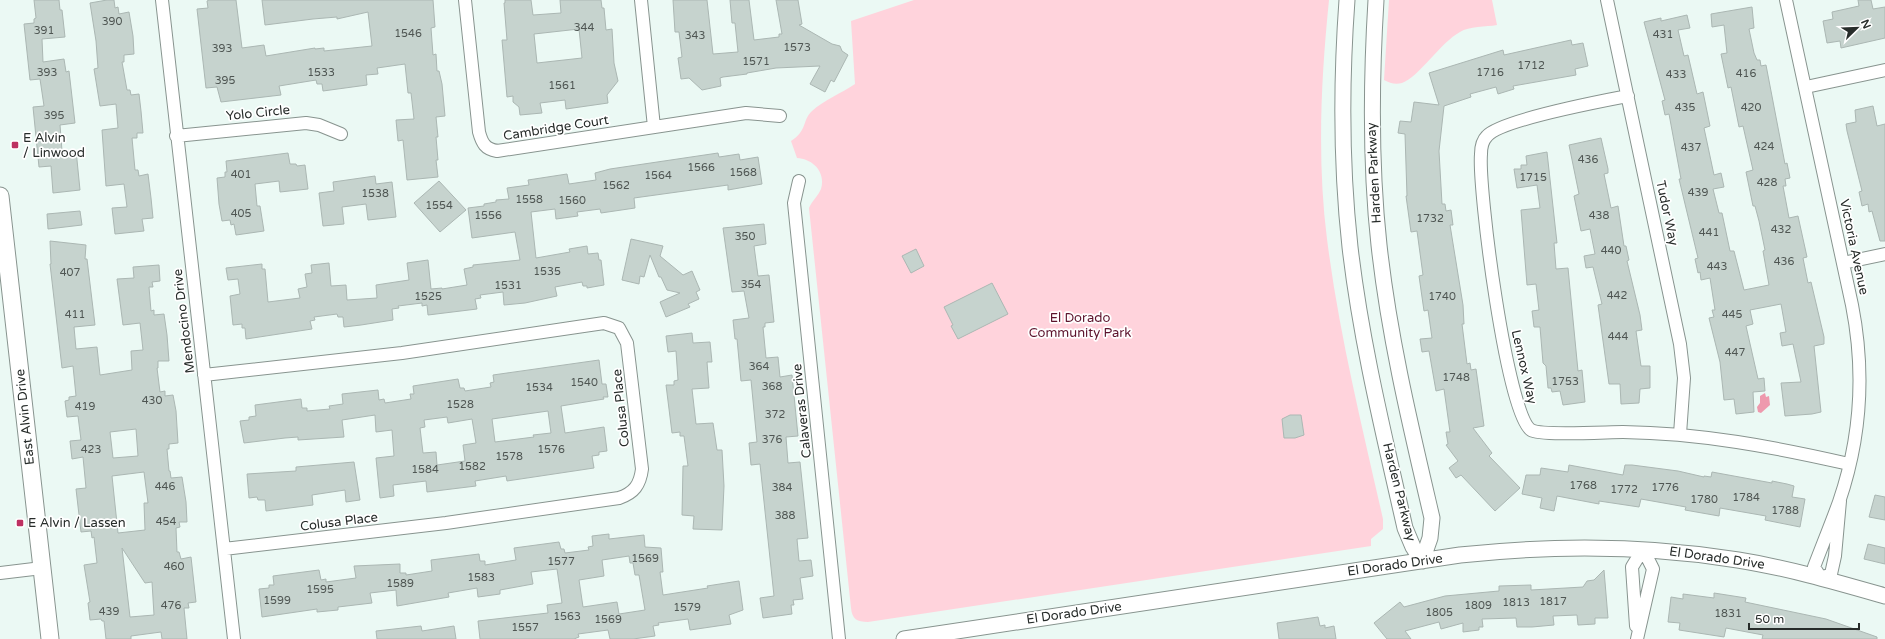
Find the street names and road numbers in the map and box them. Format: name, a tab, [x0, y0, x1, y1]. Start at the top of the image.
street label: Yolo Circle	[225, 102, 291, 124]
street label: Cambridge Court	[502, 112, 610, 144]
street label: Harden Parkway	[1363, 122, 1385, 224]
street label: Tudor Way	[1652, 179, 1682, 247]
street label: Victoria Avenue	[1836, 198, 1872, 296]
street label: Mendocino Drive	[170, 268, 198, 374]
street label: Lennox Way	[1508, 328, 1540, 406]
street label: Calaveras Drive	[789, 363, 815, 459]
street label: East Alvin Drive	[12, 368, 38, 466]
street label: Colusa Place	[609, 368, 633, 448]
street label: Harden Parkway	[1379, 441, 1419, 543]
street label: Colusa Place	[299, 509, 379, 535]
street label: El Dorado Drive	[1668, 543, 1766, 573]
street label: El Dorado Drive	[1346, 550, 1444, 580]
street label: El Dorado Drive	[1025, 598, 1123, 628]

